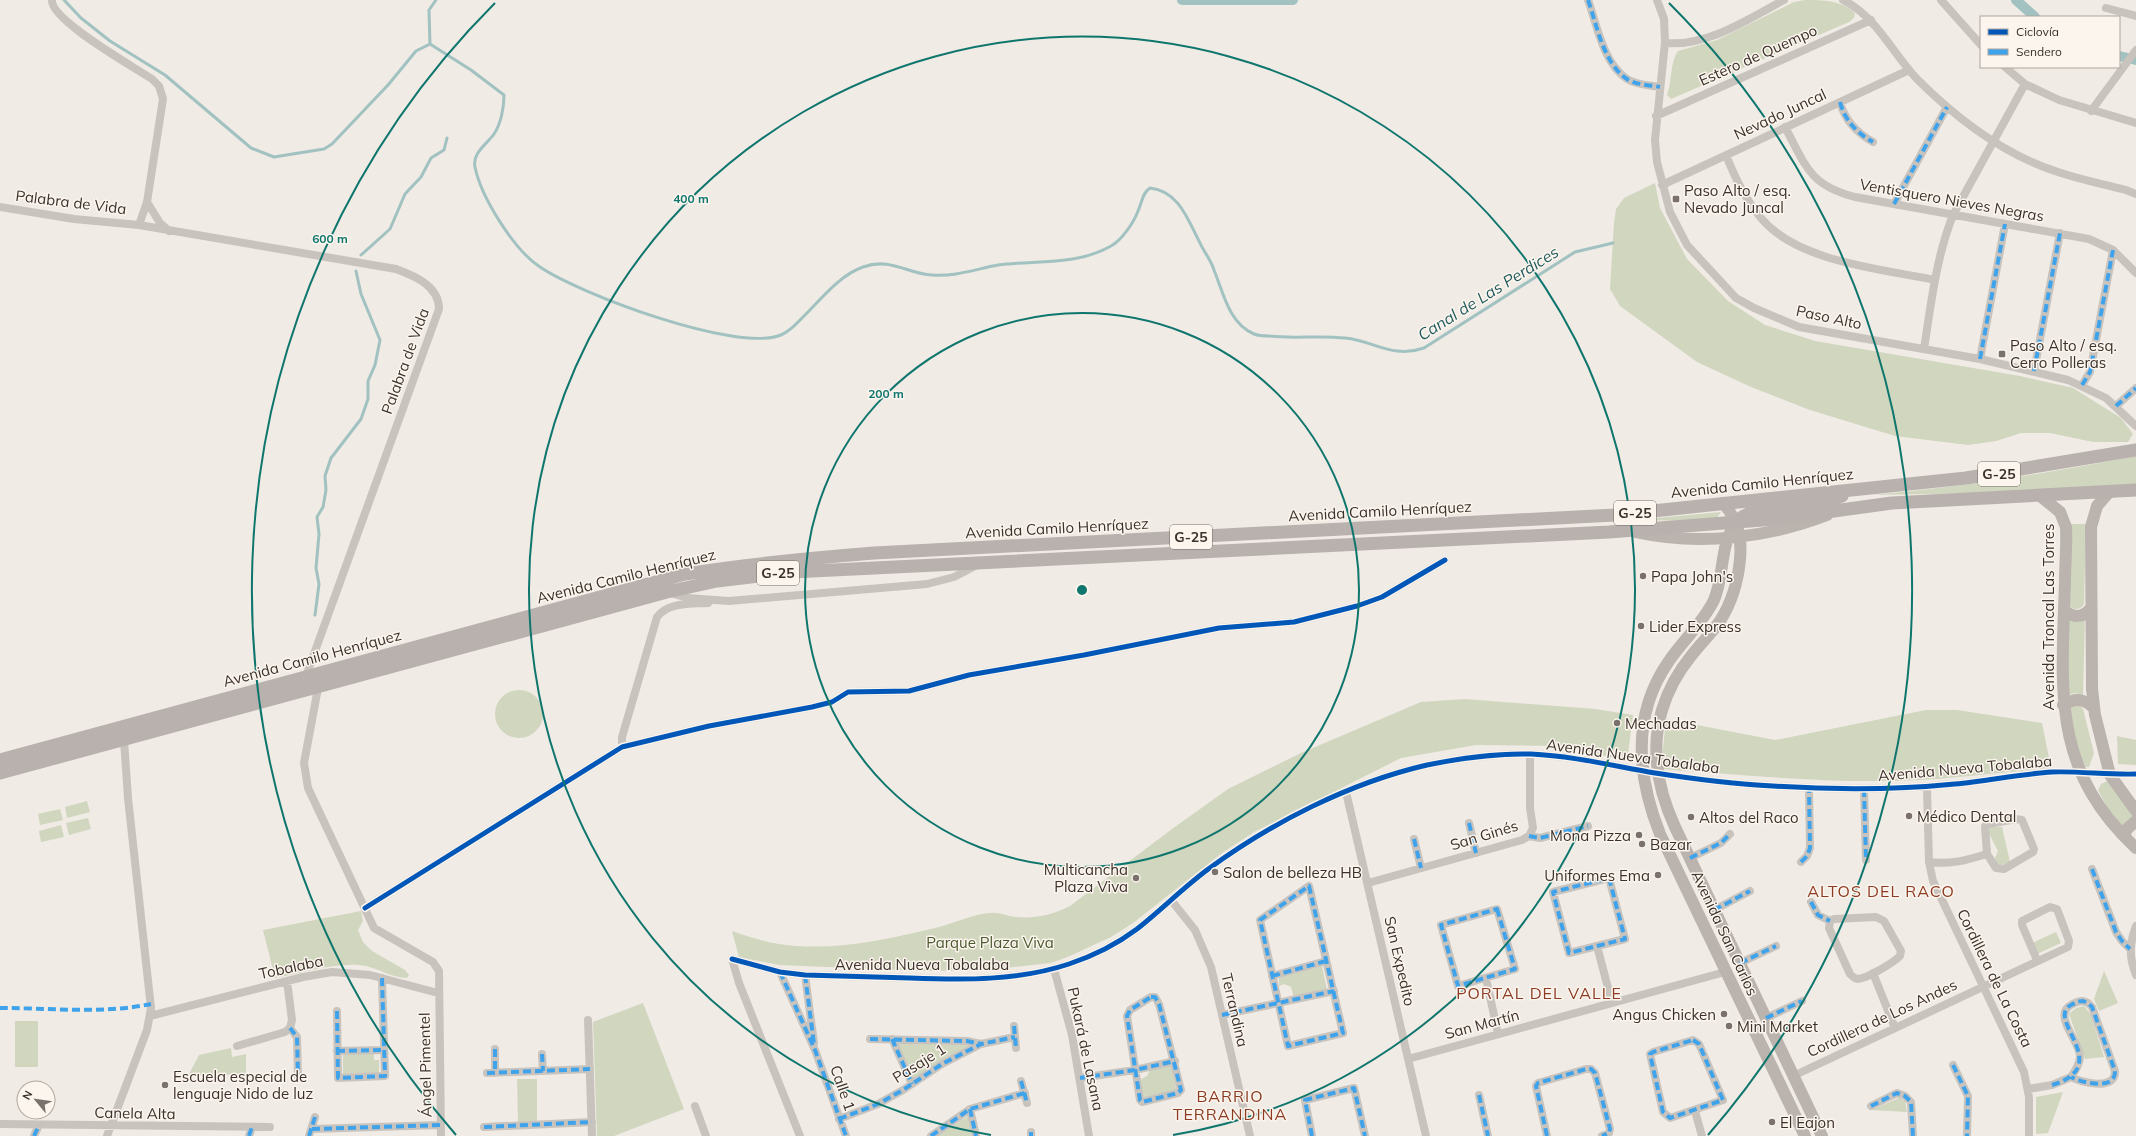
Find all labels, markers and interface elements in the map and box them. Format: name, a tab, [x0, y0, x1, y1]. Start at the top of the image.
legend	[1980, 16, 2120, 68]
street label: Estero de Quempo	[1696, 20, 1820, 90]
text: Ciclovía	[2016, 24, 2059, 39]
text: Sendero	[2016, 44, 2062, 59]
street label: Nevado Juncal	[1731, 84, 1829, 144]
street label: Ventisquero Nieves Negras	[1858, 174, 2046, 226]
place label: Paso Alto / esq. Nevado Juncal	[1684, 181, 1791, 217]
street label: Palabra de Vida	[15, 186, 127, 218]
text: 400 m	[673, 191, 709, 206]
marker: Paso Alto / esq. Nevado Juncal	[1671, 194, 1681, 204]
text: 600 m	[312, 231, 348, 246]
water label: Canal de Las Perdices	[1414, 241, 1562, 345]
street label: Paso Alto	[1794, 301, 1864, 333]
street label: Palabra de Vida	[377, 305, 433, 417]
place label: Paso Alto / esq. Cerro Polleras	[2010, 336, 2117, 372]
marker: Paso Alto / esq. Cerro Polleras	[1997, 349, 2007, 359]
text: 200 m	[868, 386, 904, 401]
road number: G-25	[1978, 462, 2020, 486]
street label: Avenida Camilo Henríquez	[1670, 464, 1855, 502]
street label: Avenida Camilo Henríquez	[1288, 497, 1472, 525]
road number: G-25	[1614, 501, 1656, 525]
street label: Avenida Camilo Henríquez	[965, 514, 1149, 542]
street label: Avenida Troncal Las Torres	[2039, 524, 2058, 710]
road number: G-25	[1170, 525, 1212, 549]
street label: Avenida Camilo Henríquez	[535, 545, 718, 607]
road number: G-25	[757, 561, 799, 585]
place label: Papa John's	[1651, 567, 1733, 586]
marker: Papa John's	[1638, 571, 1648, 581]
centre of rings	[1075, 583, 1089, 597]
place label: Lider Express	[1649, 617, 1742, 636]
marker: Lider Express	[1636, 621, 1646, 631]
street label: Avenida Camilo Henríquez	[221, 625, 403, 691]
place label: Mechadas	[1625, 714, 1697, 733]
marker: Mechadas	[1612, 718, 1622, 728]
street label: Avenida Nueva Tobalaba	[1545, 734, 1721, 778]
street label: Avenida Nueva Tobalaba	[1877, 751, 2053, 785]
place label: Médico Dental	[1917, 807, 2016, 826]
place label: Altos del Raco	[1699, 808, 1799, 827]
marker: Médico Dental	[1904, 811, 1914, 821]
marker: Altos del Raco	[1686, 812, 1696, 822]
street label: San Ginés	[1448, 816, 1520, 854]
place label: Mona Pizza	[1550, 826, 1631, 845]
marker: Mona Pizza	[1634, 830, 1644, 840]
place label: Bazar	[1650, 835, 1692, 854]
marker: Bazar	[1637, 839, 1647, 849]
place label: Multicancha Plaza Viva	[1044, 860, 1128, 896]
place label: Salon de belleza HB	[1223, 863, 1362, 882]
place label: Uniformes Ema	[1544, 866, 1650, 885]
marker: Salon de belleza HB	[1210, 867, 1220, 877]
street label: Avenida San Carlos	[1688, 867, 1762, 999]
marker: Uniformes Ema	[1653, 870, 1663, 880]
marker: Multicancha Plaza Viva	[1131, 873, 1141, 883]
district label: ALTOS DEL RACO	[1807, 881, 1955, 901]
street label: Cordillera de La Costa	[1953, 906, 2037, 1050]
street label: San Expedito	[1380, 914, 1420, 1008]
park label: Parque Plaza Viva	[926, 933, 1054, 952]
street label: Tobalaba	[257, 951, 325, 983]
street label: Avenida Nueva Tobalaba	[835, 955, 1009, 974]
street label: Terrandina	[1217, 971, 1253, 1049]
street label: Cordillera de Los Andes	[1804, 975, 1960, 1061]
district label: PORTAL DEL VALLE	[1456, 983, 1622, 1003]
street label: Pukará de Lasana	[1064, 985, 1108, 1113]
street label: San Martín	[1443, 1005, 1521, 1043]
place label: Angus Chicken	[1613, 1005, 1716, 1024]
marker: Angus Chicken	[1719, 1009, 1729, 1019]
street label: Ángel Pimentel	[415, 1012, 435, 1118]
place label: Mini Market	[1737, 1017, 1818, 1036]
marker: Mini Market	[1724, 1021, 1734, 1031]
street label: Pasaje 1	[889, 1039, 949, 1087]
street label: Calle 1	[826, 1063, 860, 1113]
place label: Escuela especial de lenguaje Nido de luz	[173, 1067, 313, 1103]
north arrow	[16, 1080, 56, 1120]
marker: Escuela especial de lenguaje Nido de luz	[160, 1080, 170, 1090]
district label: BARRIO TERRANDINA	[1173, 1086, 1287, 1124]
text: N	[19, 1088, 35, 1102]
street label: Canela Alta	[94, 1103, 176, 1123]
place label: El Eajon	[1780, 1113, 1835, 1132]
marker: El Eajon	[1767, 1117, 1777, 1127]

